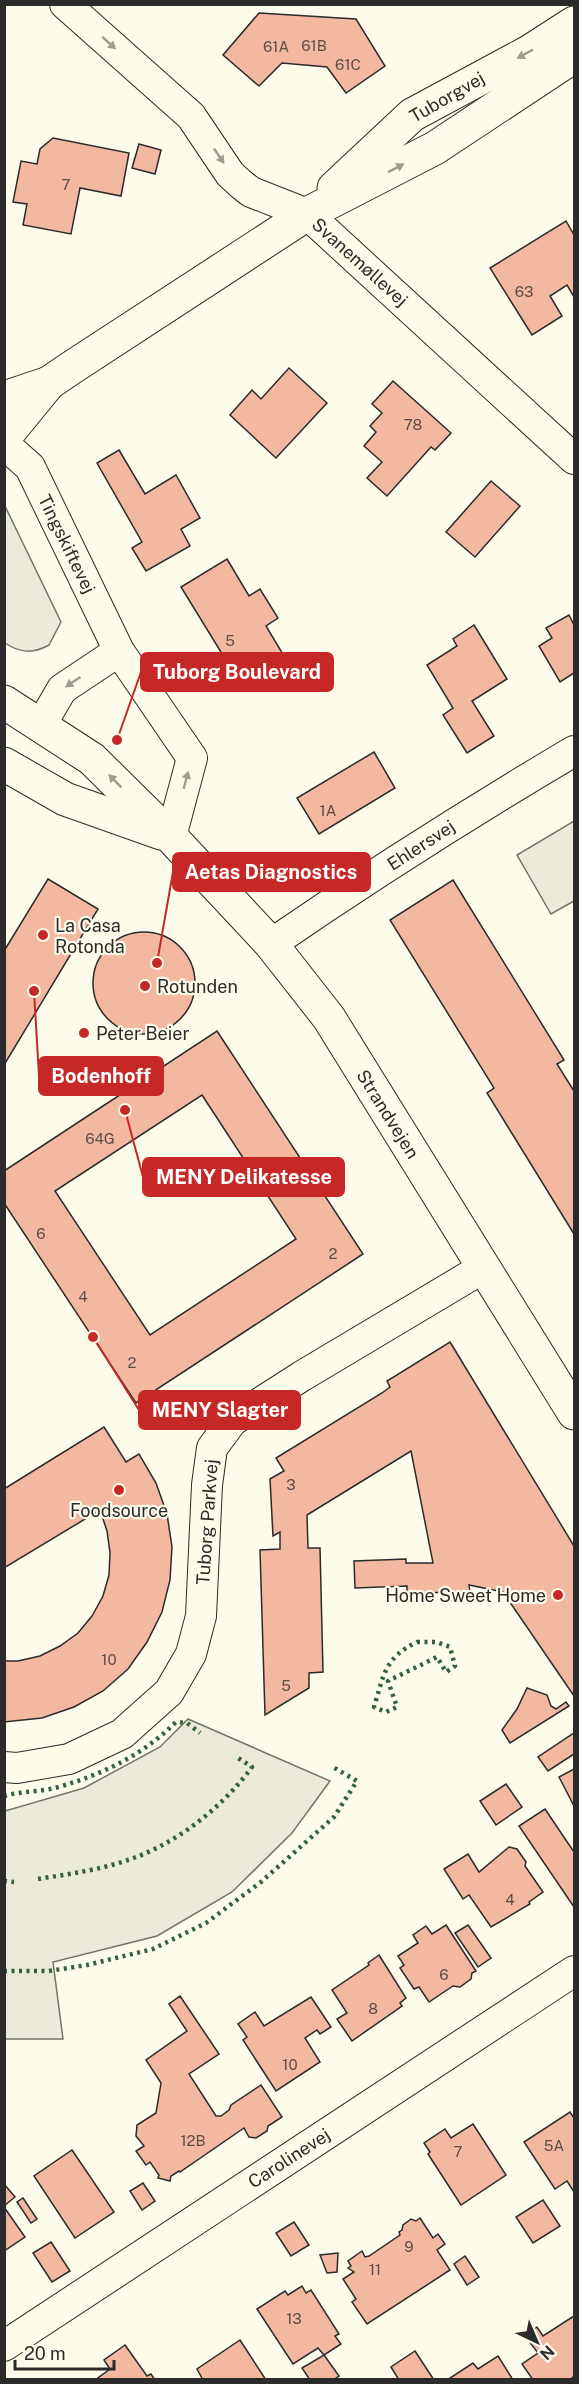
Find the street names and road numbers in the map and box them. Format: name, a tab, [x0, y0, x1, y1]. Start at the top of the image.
street label: Tuborgvej	[406, 67, 488, 127]
street label: Svanemøllevej	[308, 213, 412, 311]
street label: Tingskiftevej	[34, 491, 100, 597]
street label: Ehlersvej	[383, 815, 459, 875]
street label: Strandvejen	[352, 1066, 424, 1162]
street label: Tuborg Parkvej	[192, 1458, 222, 1586]
street label: Carolinevej	[244, 2124, 334, 2192]

